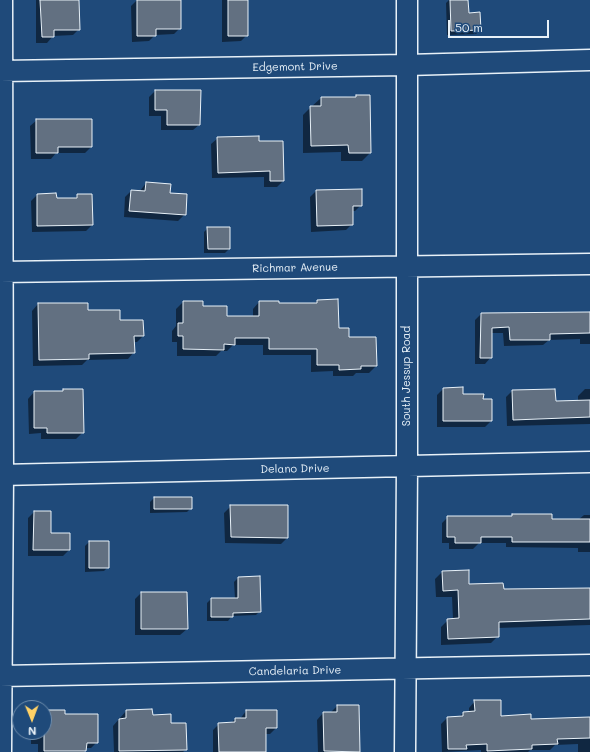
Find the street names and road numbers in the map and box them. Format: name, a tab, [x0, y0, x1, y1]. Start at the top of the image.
street label: Edgemont Drive	[252, 60, 338, 74]
street label: Richmar Avenue	[252, 261, 338, 275]
street label: South Jessup Road	[400, 326, 414, 426]
street label: Delano Drive	[260, 462, 330, 476]
street label: Candelaria Drive	[249, 664, 341, 678]

